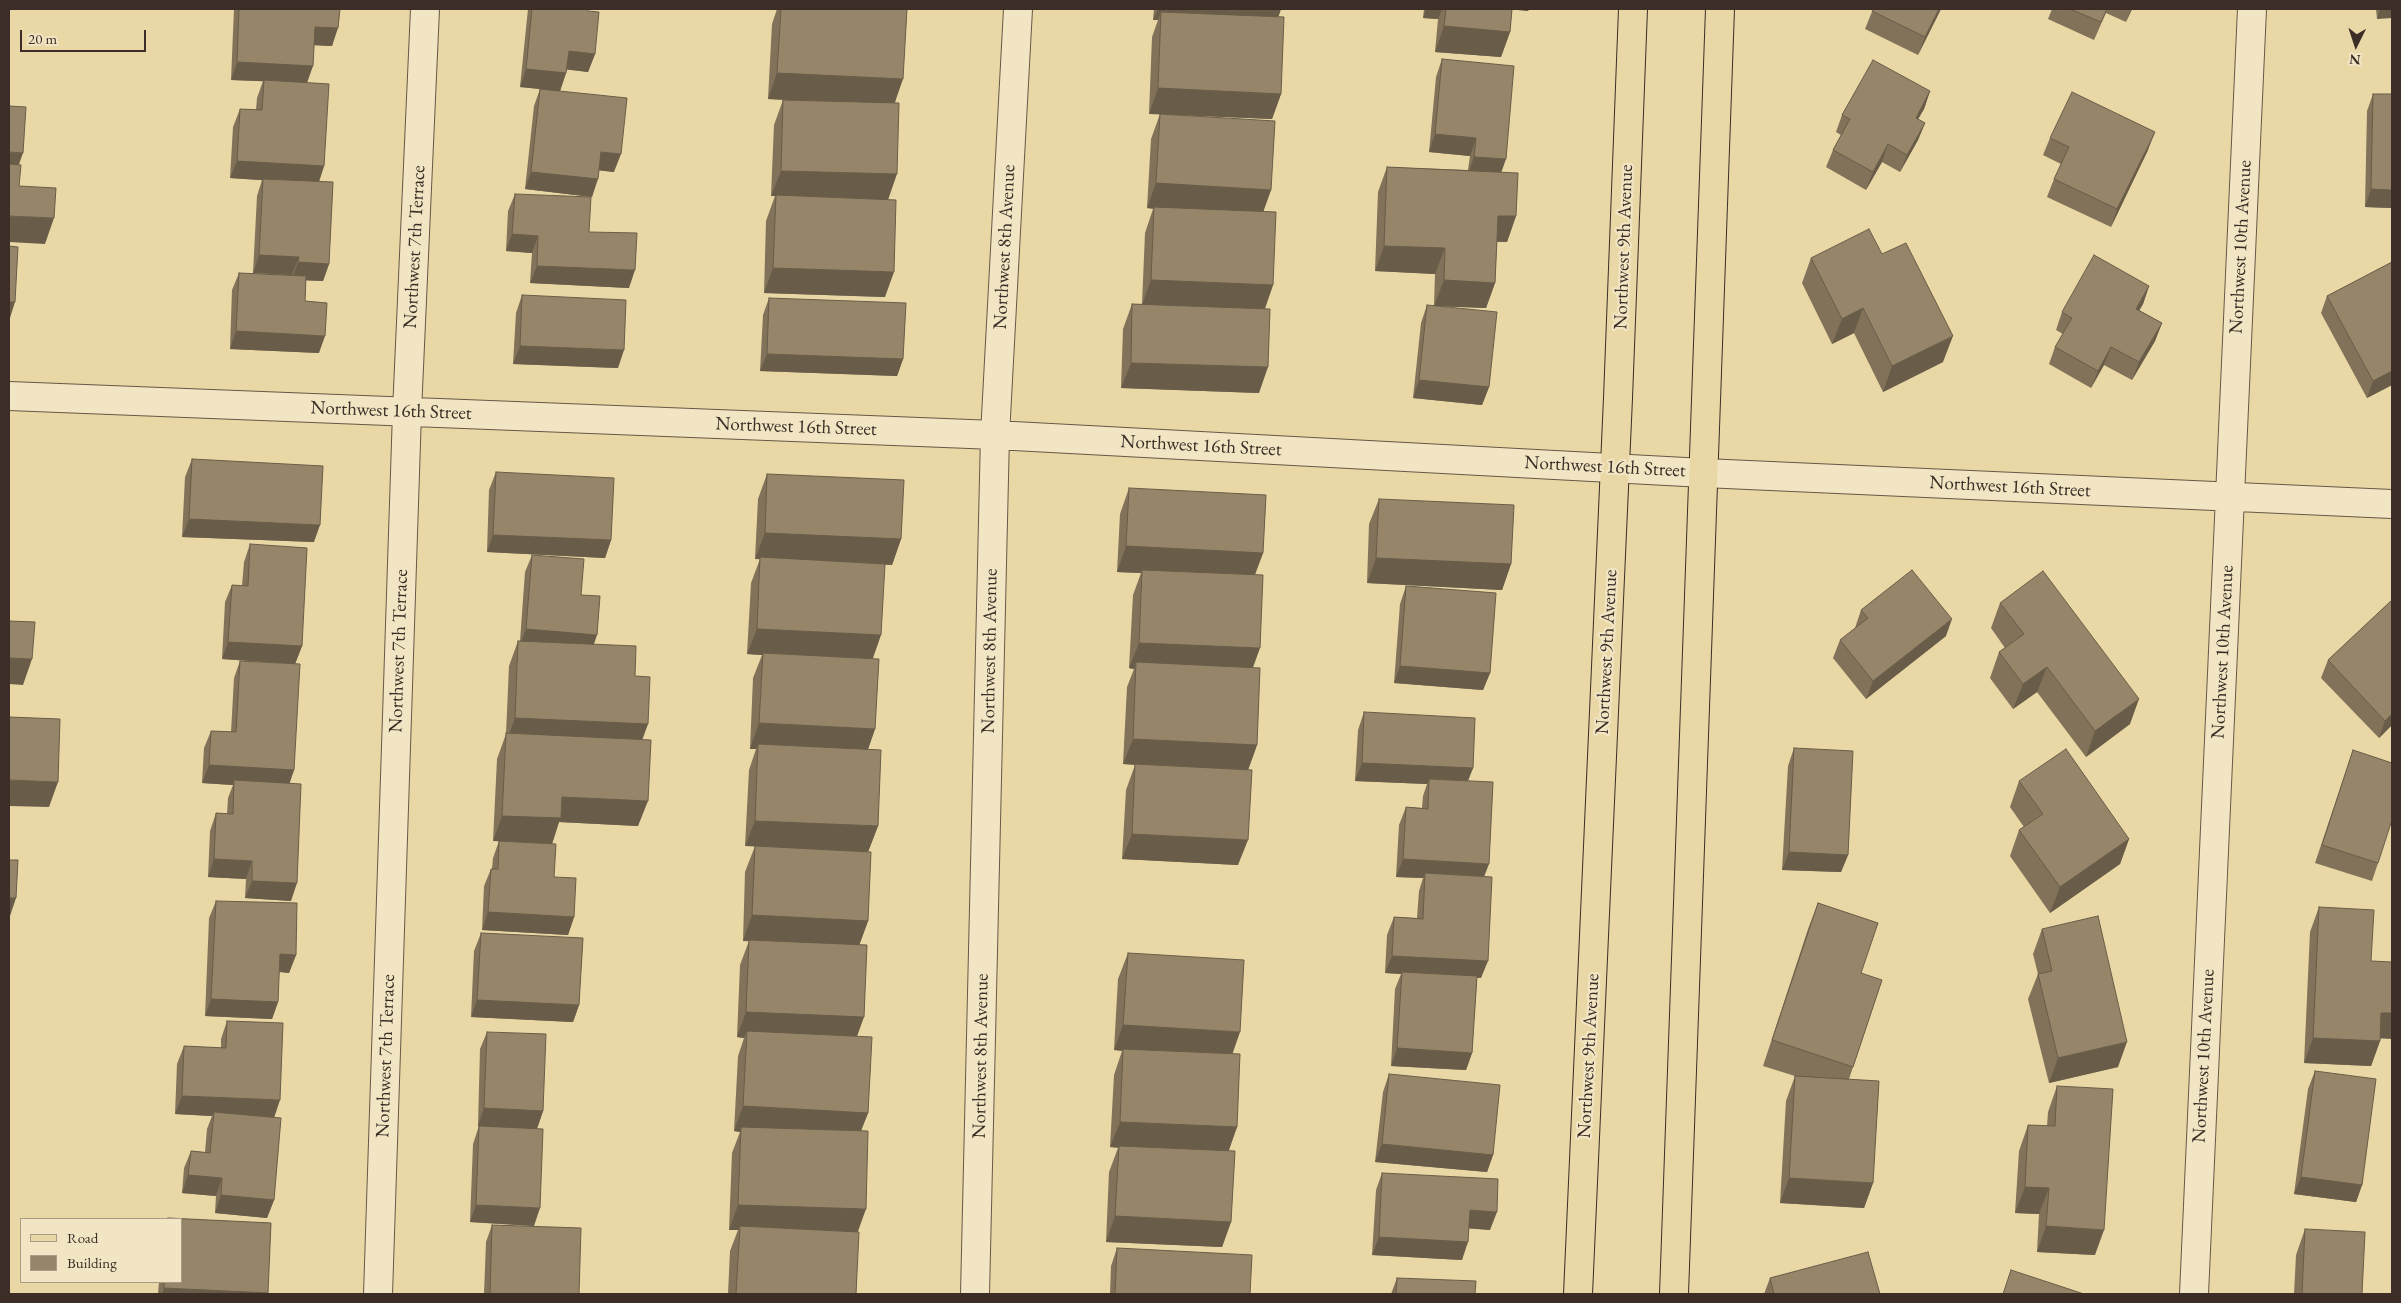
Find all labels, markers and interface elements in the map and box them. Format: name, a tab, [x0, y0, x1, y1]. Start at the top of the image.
scale bar	[22, 20, 149, 52]
north arrow	[2331, 20, 2381, 70]
text: 20 m	[28, 29, 57, 48]
text: N	[2349, 51, 2361, 69]
street label: Northwest 10th Avenue	[2225, 159, 2257, 335]
street label: Northwest 8th Avenue	[989, 164, 1021, 330]
street label: Northwest 9th Avenue	[1610, 164, 1638, 330]
street label: Northwest 7th Terrace	[399, 165, 431, 329]
street label: Northwest 16th Street	[310, 397, 472, 425]
street label: Northwest 16th Street	[715, 413, 877, 441]
street label: Northwest 16th Street	[1120, 430, 1282, 462]
street label: Northwest 16th Street	[1524, 451, 1686, 483]
street label: Northwest 16th Street	[1929, 471, 2091, 503]
street label: Northwest 10th Avenue	[2207, 564, 2239, 740]
street label: Northwest 8th Avenue	[977, 568, 1003, 734]
street label: Northwest 7th Terrace	[385, 569, 413, 733]
street label: Northwest 9th Avenue	[1591, 569, 1623, 735]
street label: Northwest 10th Avenue	[2188, 968, 2220, 1144]
street label: Northwest 8th Avenue	[968, 973, 994, 1139]
street label: Northwest 9th Avenue	[1573, 973, 1605, 1139]
street label: Northwest 7th Terrace	[372, 974, 400, 1138]
legend	[20, 1218, 182, 1283]
text: Road	[67, 1228, 98, 1247]
text: Building	[67, 1253, 117, 1272]

